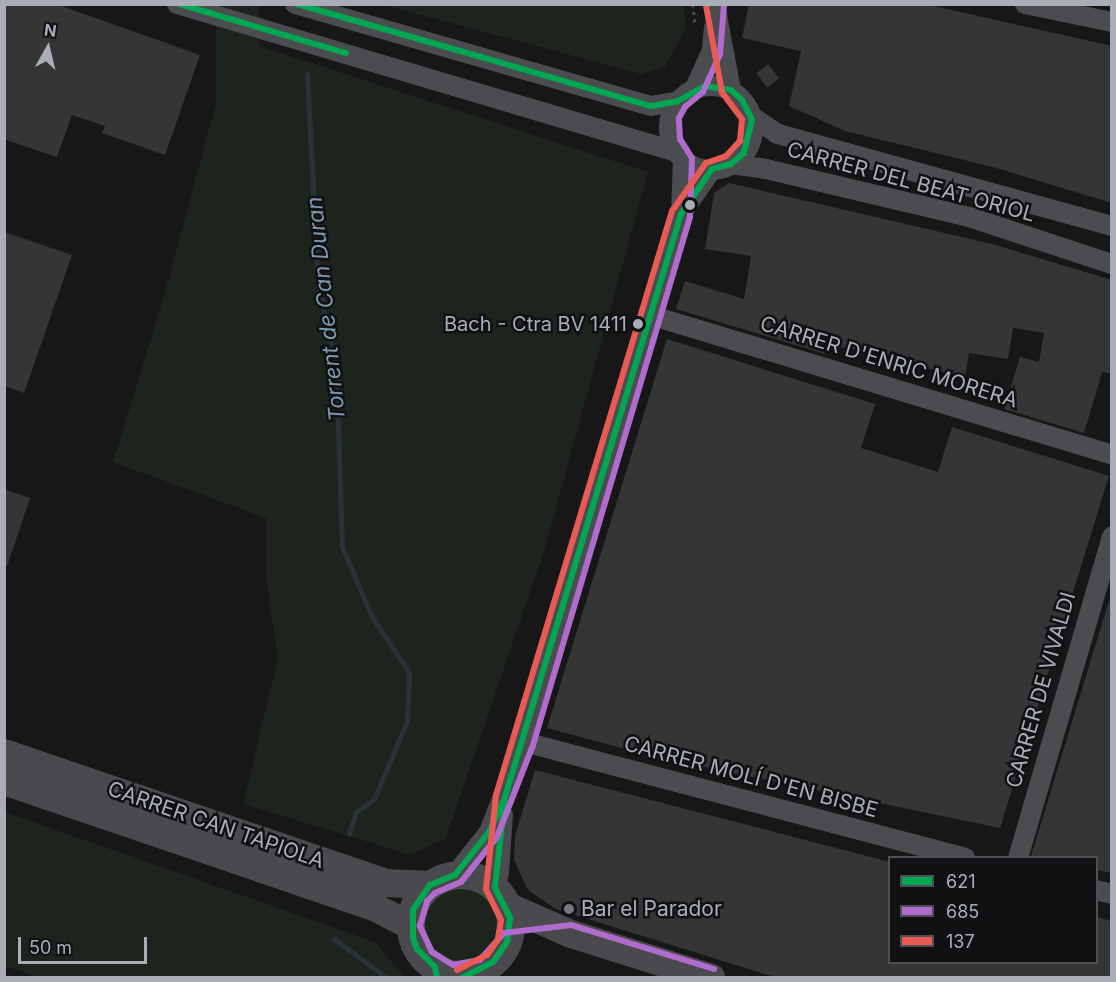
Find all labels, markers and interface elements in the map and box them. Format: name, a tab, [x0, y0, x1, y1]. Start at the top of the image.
north arrow	[18, 18, 78, 78]
text: N	[43, 19, 58, 41]
street label: CARRER DEL BEAT ORIOL	[784, 137, 1038, 227]
water label: Torrent de Can Duran	[301, 195, 351, 423]
unlabelled marker	[684, 199, 696, 211]
street label: CARRER D'ENRIC MORERA	[757, 311, 1021, 413]
place label: Bach - Ctra BV 1411	[444, 312, 627, 336]
marker: Bach - Ctra BV 1411	[632, 318, 644, 330]
street label: CARRER DE VIVALDI	[1001, 589, 1081, 791]
street label: CARRER MOLÍ D'EN BISBE	[621, 731, 881, 823]
street label: CARRER CAN TAPIOLA	[104, 776, 328, 874]
legend	[888, 856, 1098, 964]
text: 621	[946, 871, 975, 892]
place label: Bar el Parador	[581, 896, 722, 922]
text: 685	[946, 901, 979, 922]
marker: Bar el Parador	[562, 902, 576, 916]
scale bar	[21, 925, 150, 963]
text: 137	[946, 931, 975, 952]
text: 50 m	[29, 937, 72, 958]

